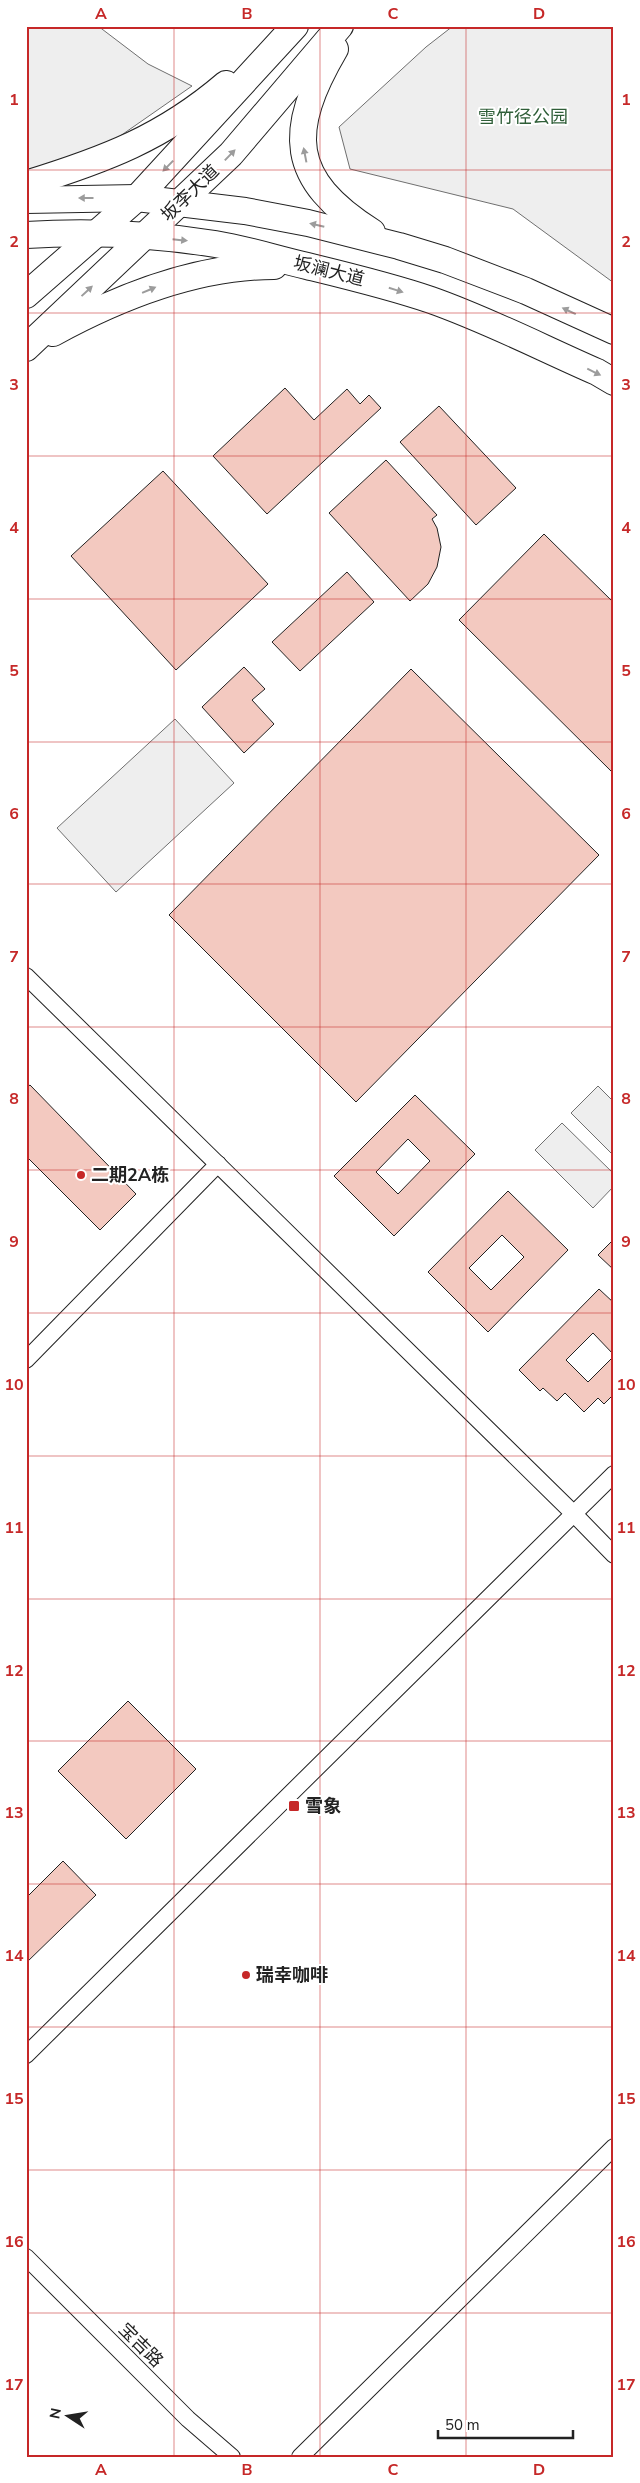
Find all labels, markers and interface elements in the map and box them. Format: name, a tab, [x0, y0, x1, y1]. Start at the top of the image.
text: A	[95, 3, 107, 25]
text: B	[241, 3, 253, 25]
text: C	[388, 3, 399, 25]
text: D	[533, 3, 545, 25]
text: 1	[9, 89, 19, 111]
text: 1	[621, 89, 631, 111]
park label: 雪竹径公园	[478, 105, 568, 129]
one-way arrow	[301, 148, 309, 163]
one-way arrow	[224, 149, 236, 161]
street label: 坂李大道	[156, 159, 224, 227]
one-way arrow	[162, 159, 174, 171]
one-way arrow	[78, 194, 94, 202]
one-way arrow	[309, 221, 324, 229]
text: 2	[9, 231, 19, 253]
text: 2	[621, 231, 631, 253]
one-way arrow	[172, 236, 188, 244]
street label: 坂澜大道	[291, 251, 367, 291]
one-way arrow	[81, 285, 93, 297]
one-way arrow	[142, 285, 156, 293]
one-way arrow	[388, 286, 403, 294]
one-way arrow	[562, 307, 576, 315]
one-way arrow	[587, 368, 601, 376]
text: 3	[9, 374, 19, 396]
text: 3	[621, 374, 631, 396]
text: 4	[9, 517, 19, 539]
text: 4	[621, 517, 631, 539]
text: 5	[9, 660, 19, 682]
text: 5	[621, 660, 631, 682]
text: 6	[9, 803, 19, 825]
text: 6	[621, 803, 631, 825]
text: 7	[9, 946, 19, 968]
text: 7	[621, 946, 631, 968]
text: 8	[9, 1088, 19, 1110]
text: 8	[621, 1088, 631, 1110]
place label: 二期2A栋	[91, 1163, 169, 1187]
marker: 二期2A栋	[75, 1169, 87, 1181]
text: 9	[9, 1231, 19, 1253]
text: 9	[621, 1231, 631, 1253]
text: 10	[4, 1374, 24, 1396]
text: 10	[616, 1374, 636, 1396]
text: 11	[4, 1517, 24, 1539]
text: 11	[616, 1517, 636, 1539]
text: 12	[4, 1660, 24, 1682]
text: 12	[616, 1660, 636, 1682]
place label: 雪象	[305, 1794, 341, 1818]
marker: 雪象	[287, 1799, 301, 1813]
text: 13	[4, 1802, 24, 1824]
text: 13	[616, 1802, 636, 1824]
text: 14	[4, 1945, 24, 1967]
text: 14	[616, 1945, 636, 1967]
place label: 瑞幸咖啡	[256, 1963, 328, 1987]
marker: 瑞幸咖啡	[240, 1969, 252, 1981]
text: 15	[4, 2088, 24, 2110]
text: 15	[616, 2088, 636, 2110]
text: 16	[4, 2231, 24, 2253]
text: 16	[616, 2231, 636, 2253]
street label: 宝吉路	[113, 2317, 169, 2373]
text: 17	[4, 2374, 24, 2396]
text: 17	[616, 2374, 636, 2396]
north arrow	[42, 2390, 92, 2440]
text: N	[45, 2406, 66, 2421]
scale bar	[438, 2408, 572, 2440]
text: 50 m	[445, 2415, 480, 2435]
text: A	[95, 2459, 107, 2481]
text: B	[241, 2459, 253, 2481]
text: C	[388, 2459, 399, 2481]
text: D	[533, 2459, 545, 2481]

